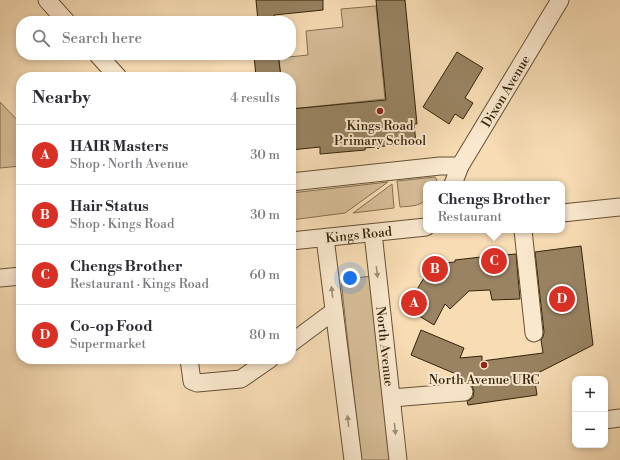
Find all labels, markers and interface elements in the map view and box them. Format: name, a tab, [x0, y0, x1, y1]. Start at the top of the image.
search box	[16, 16, 296, 60]
icon: search	[30, 27, 52, 49]
text: Search here	[62, 29, 142, 48]
street label: Dixon Avenue	[478, 52, 534, 130]
text: Nearby	[32, 87, 91, 109]
text: 4 results	[230, 90, 280, 106]
marker: Kings Road Primary School	[375, 106, 385, 116]
place label: Kings Road Primary School	[334, 118, 426, 149]
text: HAIR Masters	[70, 137, 168, 156]
text: A	[40, 147, 50, 163]
text: 30 m	[250, 147, 280, 163]
text: Shop · North Avenue	[70, 156, 188, 172]
popup	[423, 181, 565, 233]
text: Chengs Brother	[438, 190, 550, 209]
text: Hair Status	[70, 197, 149, 216]
text: B	[40, 207, 50, 223]
text: 30 m	[250, 207, 280, 223]
text: Restaurant	[438, 209, 502, 225]
text: Shop · Kings Road	[70, 216, 174, 232]
street label: Kings Road	[325, 224, 393, 246]
pin: C	[481, 246, 507, 276]
pin: B	[422, 254, 448, 284]
text: Chengs Brother	[70, 257, 183, 276]
one-way arrow	[374, 266, 381, 278]
text: C	[40, 267, 50, 283]
text: 60 m	[249, 267, 280, 283]
your location	[340, 268, 360, 288]
text: Restaurant · Kings Road	[70, 276, 209, 292]
pin: D	[549, 284, 575, 314]
one-way arrow	[329, 286, 335, 298]
pin: A	[401, 288, 427, 318]
street label: North Avenue	[372, 305, 397, 388]
text: Co-op Food	[70, 317, 153, 336]
text: D	[40, 327, 50, 343]
text: 80 m	[249, 327, 280, 343]
text: Supermarket	[70, 336, 146, 352]
marker: North Avenue URC	[479, 360, 489, 370]
place label: North Avenue URC	[429, 372, 539, 388]
map controls	[572, 376, 608, 448]
button: +	[572, 376, 608, 412]
button: −	[572, 412, 608, 448]
one-way arrow	[345, 415, 351, 427]
one-way arrow	[392, 423, 399, 435]

